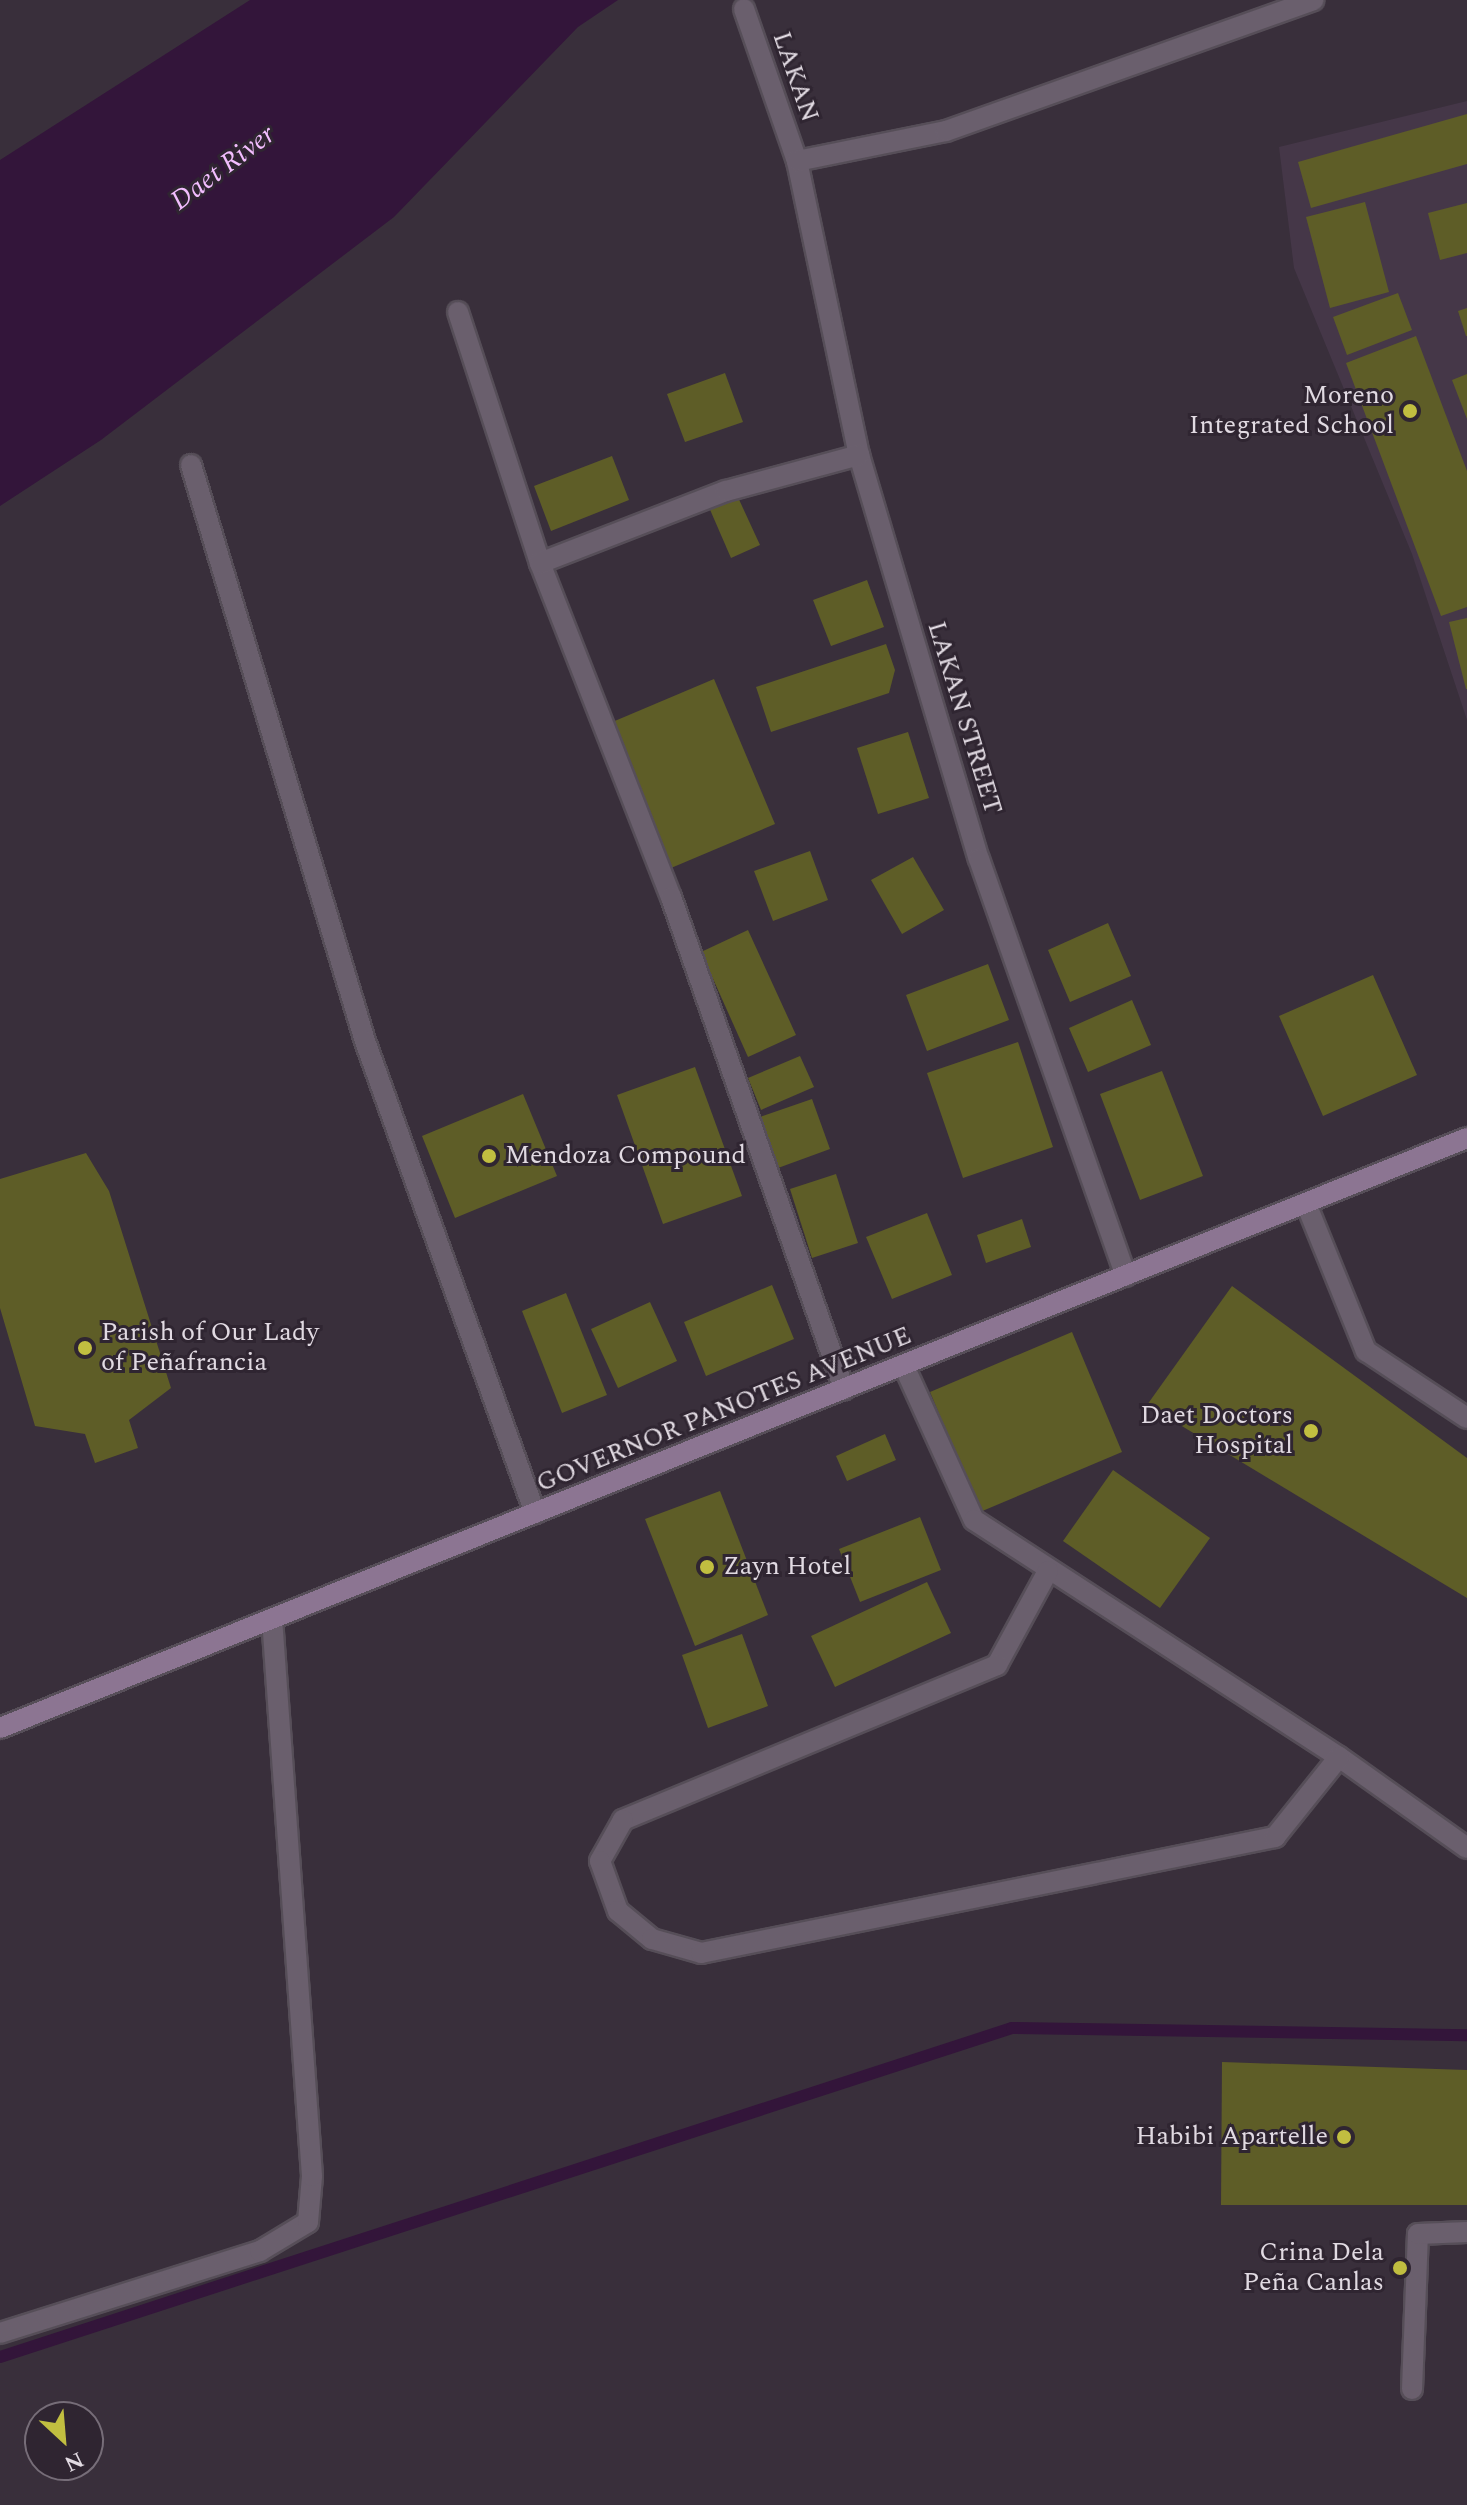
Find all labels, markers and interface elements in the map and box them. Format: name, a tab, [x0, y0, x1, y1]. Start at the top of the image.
street label: LAKAN	[765, 28, 825, 126]
water label: Daet River	[164, 118, 282, 218]
place label: Moreno Integrated School	[1189, 380, 1394, 442]
marker: Moreno Integrated School	[1401, 402, 1419, 420]
street label: LAKAN STREET	[920, 618, 1008, 818]
place label: Mendoza Compound	[505, 1140, 746, 1172]
marker: Mendoza Compound	[480, 1147, 498, 1165]
place label: Parish of Our Lady of Peñafrancia	[101, 1317, 319, 1378]
street label: GOVERNOR PANOTES AVENUE	[532, 1320, 916, 1500]
marker: Parish of Our Lady of Peñafrancia	[76, 1339, 94, 1357]
place label: Daet Doctors Hospital	[1140, 1400, 1293, 1462]
marker: Daet Doctors Hospital	[1300, 1420, 1322, 1442]
place label: Zayn Hotel	[723, 1551, 851, 1583]
marker: Zayn Hotel	[698, 1558, 716, 1576]
place label: Habibi Apartelle	[1135, 2121, 1328, 2153]
marker: Habibi Apartelle	[1335, 2128, 1353, 2146]
place label: Crina Dela Peña Canlas	[1243, 2237, 1384, 2298]
marker: Crina Dela Peña Canlas	[1391, 2259, 1409, 2277]
north arrow	[24, 2401, 104, 2481]
text: N	[59, 2442, 89, 2480]

